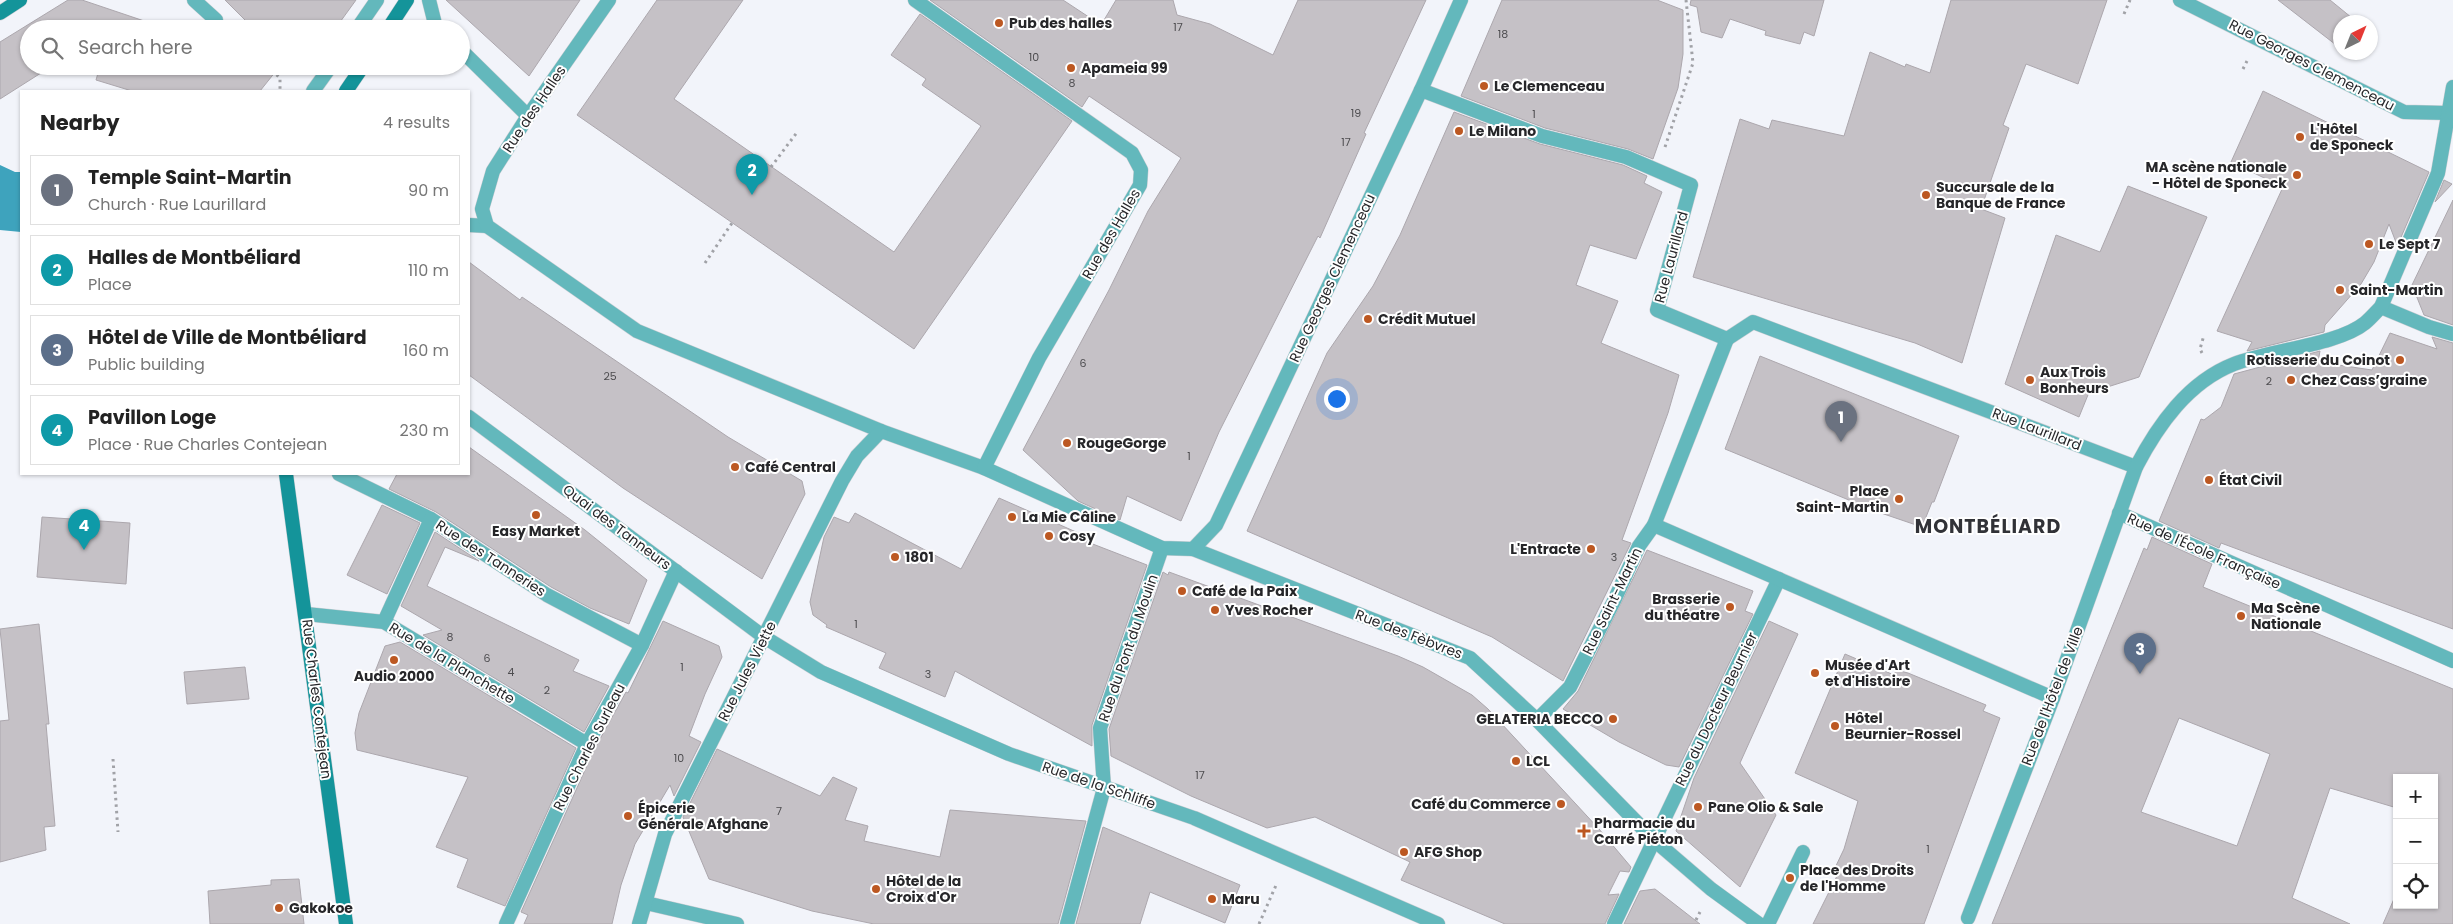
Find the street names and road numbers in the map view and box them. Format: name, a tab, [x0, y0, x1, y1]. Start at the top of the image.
street label: Rue Georges Clemenceau	[2226, 14, 2398, 116]
street label: Rue des Halles	[497, 61, 571, 157]
street label: Rue des Halles	[1077, 185, 1145, 283]
street label: Rue Georges Clemenceau	[1284, 191, 1380, 365]
street label: Rue Laurillard	[1649, 209, 1693, 305]
street label: Rue Laurillard	[1990, 403, 2084, 455]
street label: Quai des Tanneurs	[559, 480, 675, 574]
street label: Rue de l'École Française	[2124, 508, 2284, 594]
street label: Rue des Tanneries	[432, 515, 550, 601]
street label: Rue Saint-Martin	[1577, 544, 1647, 658]
street label: Rue du Pont du Moulin	[1093, 572, 1163, 724]
street label: Rue des Fèbvres	[1353, 604, 1465, 664]
street label: Rue de la Planchette	[385, 617, 519, 709]
street label: Rue Jules Viette	[713, 617, 781, 725]
street label: Rue Charles Contejean	[297, 618, 337, 780]
street label: Rue de l'Hôtel de Ville	[2016, 623, 2088, 768]
street label: Rue du Docteur Beurnier	[1670, 629, 1762, 789]
street label: Rue Charles Surleau	[548, 680, 630, 814]
street label: Rue de la Schliffe	[1040, 756, 1159, 814]

